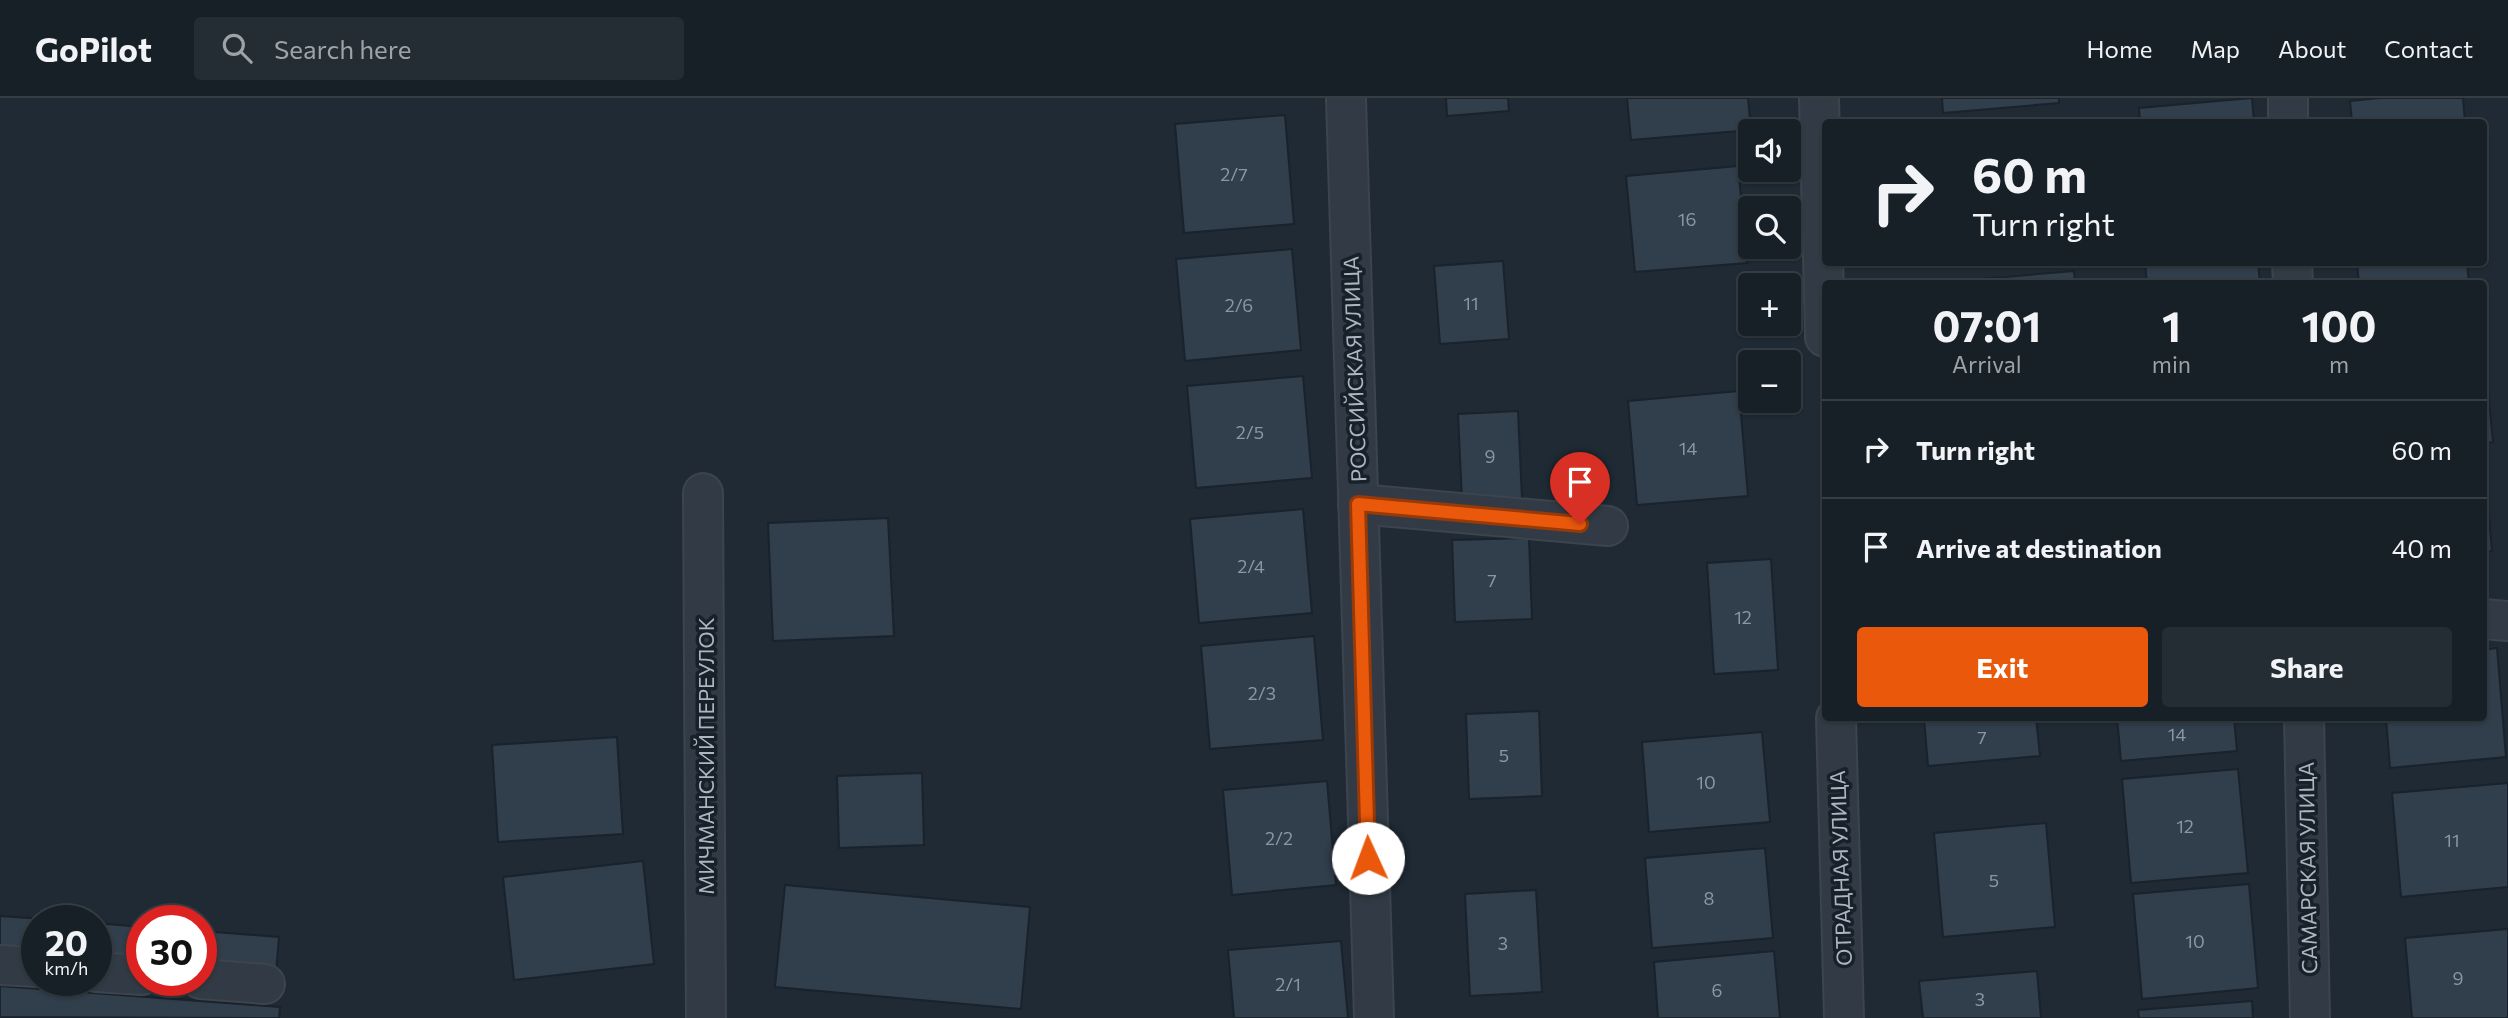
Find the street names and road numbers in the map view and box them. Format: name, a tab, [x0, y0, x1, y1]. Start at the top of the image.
street label: РОССИЙСКАЯ УЛИЦА	[1338, 256, 1370, 482]
street label: МИЧМАНСКИЙ ПЕРЕУЛОК	[693, 617, 718, 895]
street label: САМАРСКАЯ УЛИЦА	[2293, 762, 2321, 974]
street label: ОТРАДНАЯ УЛИЦА	[1824, 770, 1856, 966]

